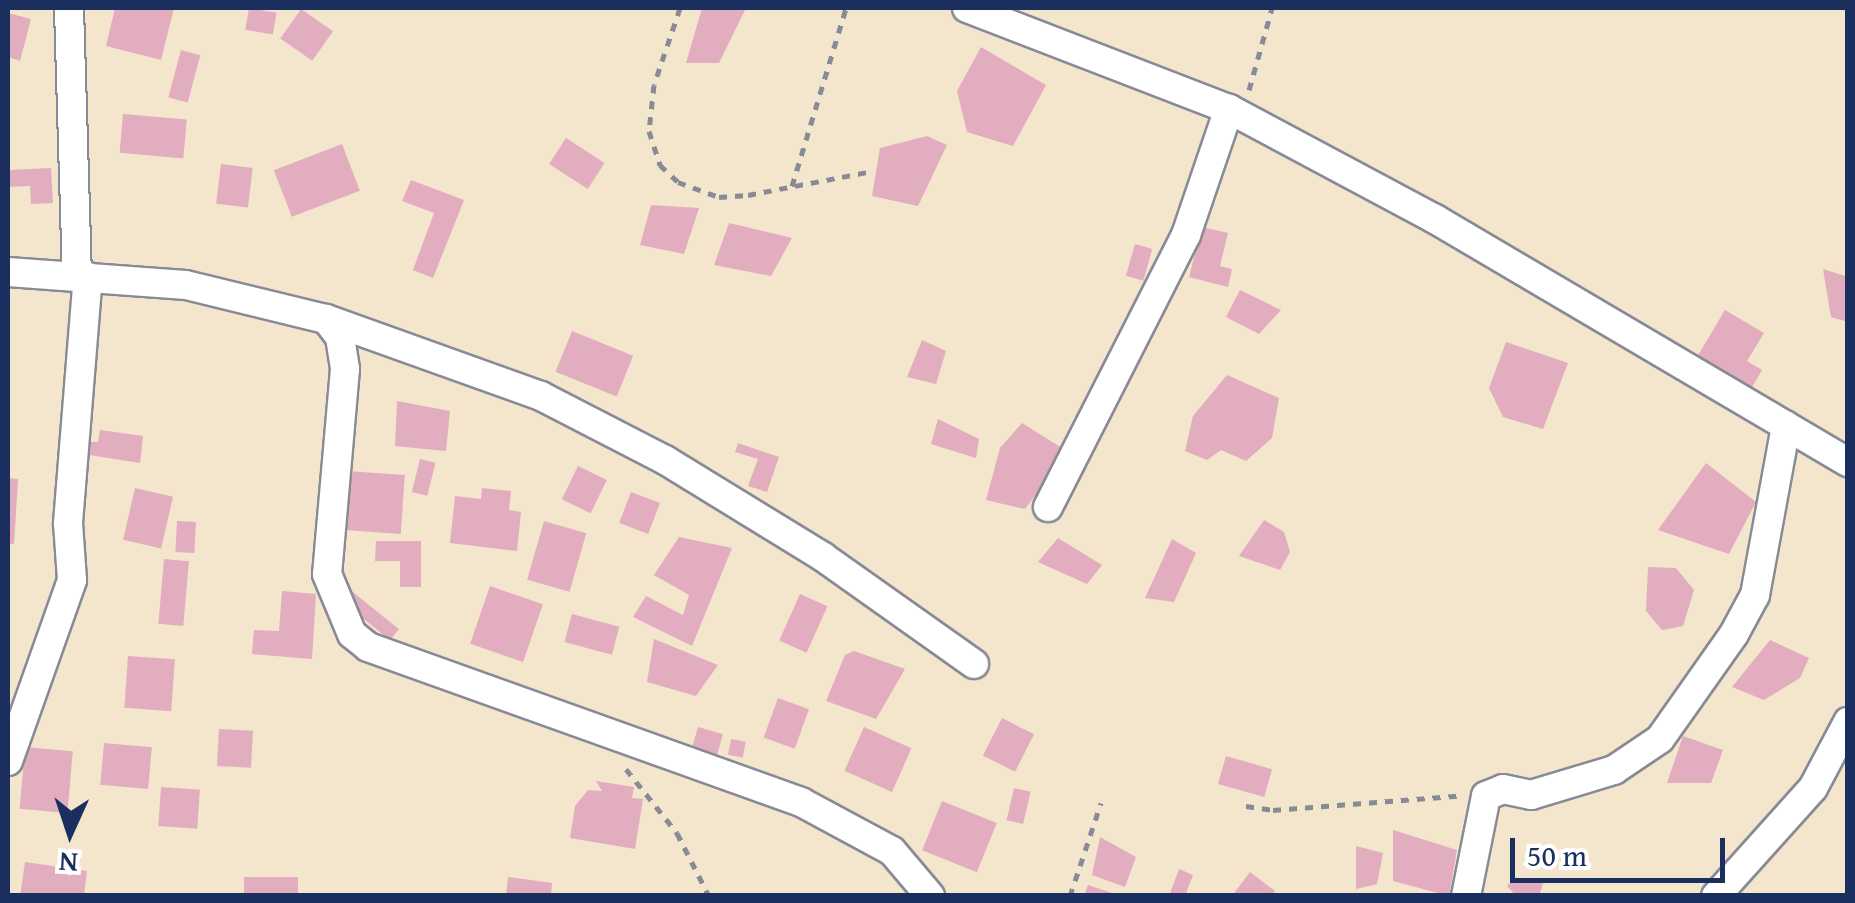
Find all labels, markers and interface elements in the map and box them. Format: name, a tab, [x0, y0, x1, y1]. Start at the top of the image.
north arrow	[20, 783, 120, 883]
scale bar	[1515, 818, 1730, 880]
text: 50 m	[1527, 833, 1587, 877]
text: N	[58, 842, 79, 884]

